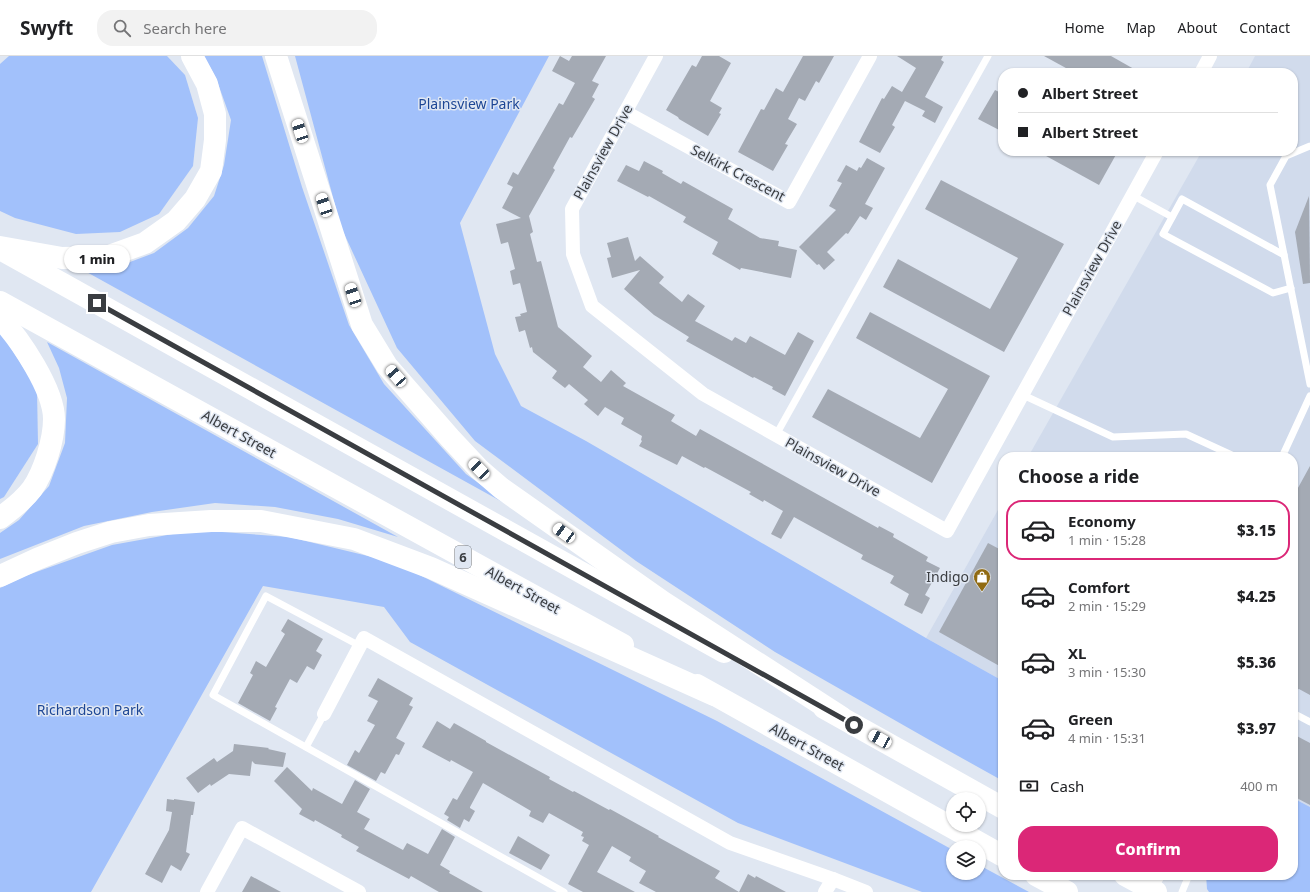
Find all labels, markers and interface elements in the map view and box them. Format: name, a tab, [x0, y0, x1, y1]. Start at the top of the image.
search box	[97, 10, 377, 46]
text: Swyft	[20, 15, 73, 41]
icon: search	[111, 17, 133, 39]
text: Search here	[143, 18, 227, 38]
text: Home	[1065, 18, 1104, 37]
text: Map	[1126, 18, 1156, 37]
text: About	[1178, 18, 1217, 37]
text: Contact	[1239, 18, 1290, 37]
text: Albert Street	[1042, 83, 1138, 103]
park label: Plainsview Park	[418, 94, 520, 113]
street label: Plainsview Drive	[568, 100, 637, 203]
car	[291, 118, 309, 144]
text: Albert Street	[1042, 122, 1138, 142]
street label: Selkirk Crescent	[688, 140, 789, 205]
car	[315, 192, 333, 218]
street label: Plainsview Drive	[1057, 216, 1126, 319]
callout: 1 min	[64, 245, 130, 273]
text: 1 min	[79, 250, 115, 268]
car	[344, 282, 362, 308]
route end	[88, 294, 106, 312]
car	[384, 363, 408, 389]
street label: Albert Street	[198, 405, 280, 462]
street label: Plainsview Drive	[782, 432, 885, 501]
car	[466, 456, 492, 482]
text: Choose a ride	[1018, 464, 1139, 488]
text: Economy	[1068, 511, 1136, 531]
icon: car	[1020, 512, 1056, 548]
text: $3.15	[1237, 520, 1276, 540]
car	[551, 521, 577, 545]
text: 1 min · 15:28	[1068, 531, 1146, 549]
road number: 6	[455, 546, 471, 568]
street label: Albert Street	[482, 561, 564, 618]
place label: Indigo	[926, 567, 969, 586]
shop icon: Indigo	[972, 567, 992, 592]
text: Comfort	[1068, 577, 1130, 597]
icon: car	[1020, 578, 1056, 614]
text: $4.25	[1237, 586, 1276, 606]
text: 2 min · 15:29	[1068, 597, 1146, 615]
text: XL	[1068, 643, 1086, 663]
icon: car	[1020, 644, 1056, 680]
text: $5.36	[1237, 652, 1276, 672]
text: 3 min · 15:30	[1068, 663, 1146, 681]
park label: Richardson Park	[37, 700, 144, 719]
text: Green	[1068, 709, 1113, 729]
icon: car	[1020, 710, 1056, 746]
route start	[845, 716, 863, 734]
street label: Albert Street	[766, 718, 848, 775]
text: $3.97	[1237, 718, 1276, 738]
car	[867, 728, 893, 750]
text: 4 min · 15:31	[1068, 729, 1146, 747]
icon: cash	[1018, 775, 1040, 797]
text: Cash	[1050, 776, 1084, 796]
text: 400 m	[1240, 777, 1278, 795]
map controls	[946, 792, 986, 880]
button: locate	[946, 792, 986, 832]
button: Confirm	[1018, 826, 1278, 872]
button: layers	[946, 840, 986, 880]

